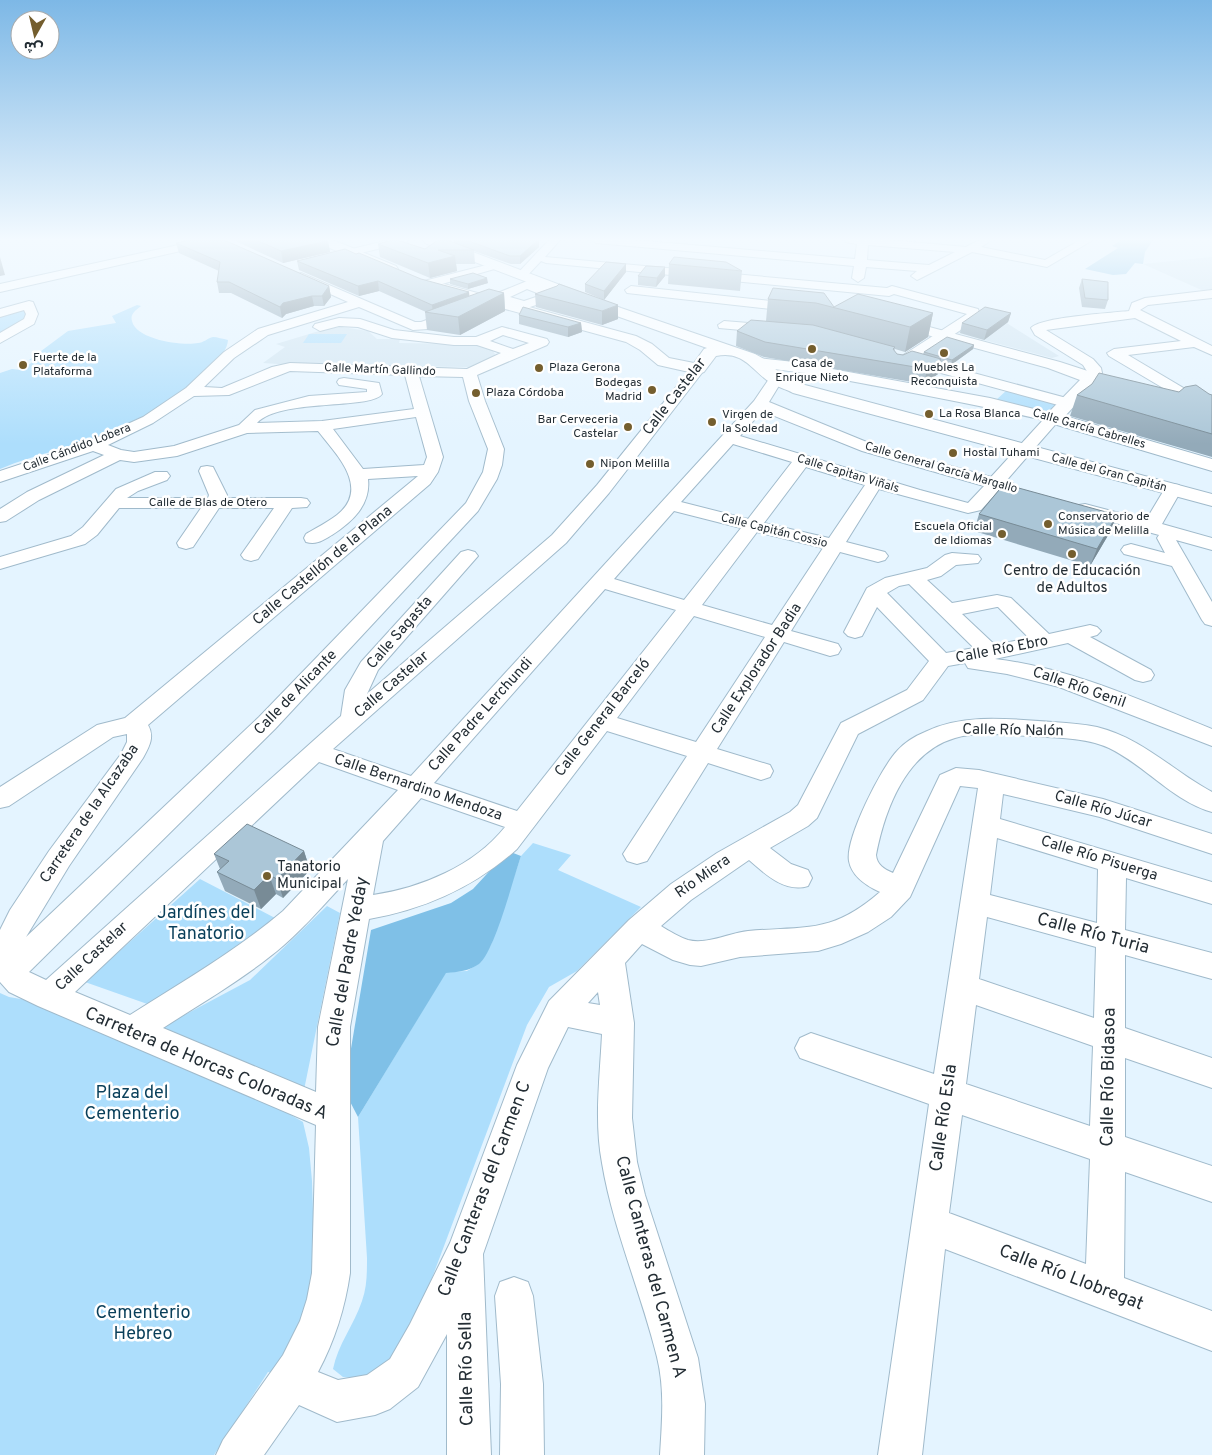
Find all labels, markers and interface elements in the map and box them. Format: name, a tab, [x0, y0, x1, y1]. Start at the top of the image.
north arrow	[10, 10, 60, 60]
text: ش	[23, 37, 44, 56]
marker: Casa de Enrique Nieto	[806, 343, 818, 355]
marker: Muebles La Reconquista	[938, 347, 950, 359]
place label: Fuerte de la Plataforma	[33, 350, 97, 380]
street label: Calle Castelar	[639, 354, 711, 439]
place label: Casa de Enrique Nieto	[775, 356, 849, 386]
marker: Fuerte de la Plataforma	[17, 359, 29, 371]
street label: Calle Martín Gallindo	[324, 360, 436, 380]
place label: Plaza Gerona	[549, 360, 620, 376]
place label: Muebles La Reconquista	[911, 360, 977, 390]
marker: Plaza Gerona	[533, 362, 545, 374]
place label: Bodegas Madrid	[595, 375, 642, 405]
marker: Bodegas Madrid	[646, 384, 658, 396]
place label: Plaza Córdoba	[486, 385, 564, 401]
marker: Plaza Córdoba	[470, 387, 482, 399]
street label: Calle García Cabrelles	[1031, 405, 1147, 453]
place label: La Rosa Blanca	[939, 406, 1020, 422]
place label: Virgen de la Soledad	[722, 407, 778, 437]
marker: La Rosa Blanca	[923, 408, 935, 420]
place label: Bar Cerveceria Castelar	[537, 412, 618, 442]
marker: Virgen de la Soledad	[706, 416, 718, 428]
street label: Calle Cándido Lobera	[21, 420, 133, 476]
marker: Bar Cerveceria Castelar	[622, 421, 634, 433]
street label: Calle General García Margallo	[863, 439, 1020, 498]
place label: Hostal Tuhami	[963, 445, 1040, 461]
marker: Hostal Tuhami	[947, 447, 959, 459]
street label: Calle del Gran Capitán	[1049, 450, 1169, 496]
street label: Calle Capitan Viñals	[795, 451, 901, 497]
place label: Nipon Melilla	[600, 456, 670, 472]
marker: Nipon Melilla	[584, 458, 596, 470]
street label: Calle de Blas de Otero	[149, 495, 267, 511]
street label: Calle Castellón de la Plana	[249, 502, 397, 630]
place label: Conservatorio de Música de Melilla	[1058, 509, 1150, 539]
street label: Calle Capitán Cossio	[719, 510, 829, 552]
marker: Conservatorio de Música de Melilla	[1042, 518, 1054, 530]
place label: Escuela Oficial de Idiomas	[914, 519, 992, 549]
marker: Escuela Oficial de Idiomas	[996, 528, 1008, 540]
marker: Centro de Educación de Adultos	[1066, 548, 1078, 560]
place label: Centro de Educación de Adultos	[1003, 562, 1141, 598]
street label: Calle Sagasta	[363, 592, 437, 674]
street label: Calle Explorador Badia	[707, 600, 807, 738]
street label: Calle Río Ebro	[954, 632, 1050, 668]
street label: Calle de Alicante	[250, 646, 342, 740]
street label: Calle Castelar	[351, 647, 433, 723]
street label: Calle Padre Lerchundi	[425, 654, 537, 776]
street label: Calle General Barceló	[551, 655, 655, 781]
street label: Calle Río Genil	[1030, 663, 1128, 713]
street label: Calle Río Nalón	[962, 721, 1064, 741]
street label: Carretera de la Alcazaba	[36, 741, 144, 887]
street label: Calle Bernardino Mendoza	[331, 750, 505, 826]
street label: Calle Río Júcar	[1052, 787, 1154, 833]
street label: Calle Río Pisuerga	[1038, 832, 1160, 886]
street label: Río Miera	[672, 851, 734, 903]
place label: Tanatorio Municipal	[277, 858, 342, 894]
marker: Tanatorio Municipal	[261, 870, 273, 882]
street label: Calle del Padre Yeday	[322, 875, 374, 1049]
park label: Jardínes del Tanatorio	[157, 902, 255, 946]
street label: Calle Río Turia	[1034, 908, 1152, 960]
street label: Calle Castelar	[52, 918, 133, 996]
street label: Carretera de Horcas Coloradas A	[81, 1002, 331, 1126]
street label: Calle Río Bidasoa	[1096, 1007, 1122, 1147]
street label: Calle Río Esla	[925, 1063, 963, 1173]
street label: Calle Canteras del Carmen C	[433, 1078, 537, 1300]
park label: Plaza del Cementerio	[85, 1082, 179, 1126]
street label: Calle Canteras del Carmen A	[609, 1153, 691, 1381]
street label: Calle Río Llobregat	[995, 1240, 1147, 1316]
park label: Cementerio Hebreo	[96, 1302, 190, 1346]
street label: Calle Río Sella	[455, 1312, 479, 1426]

